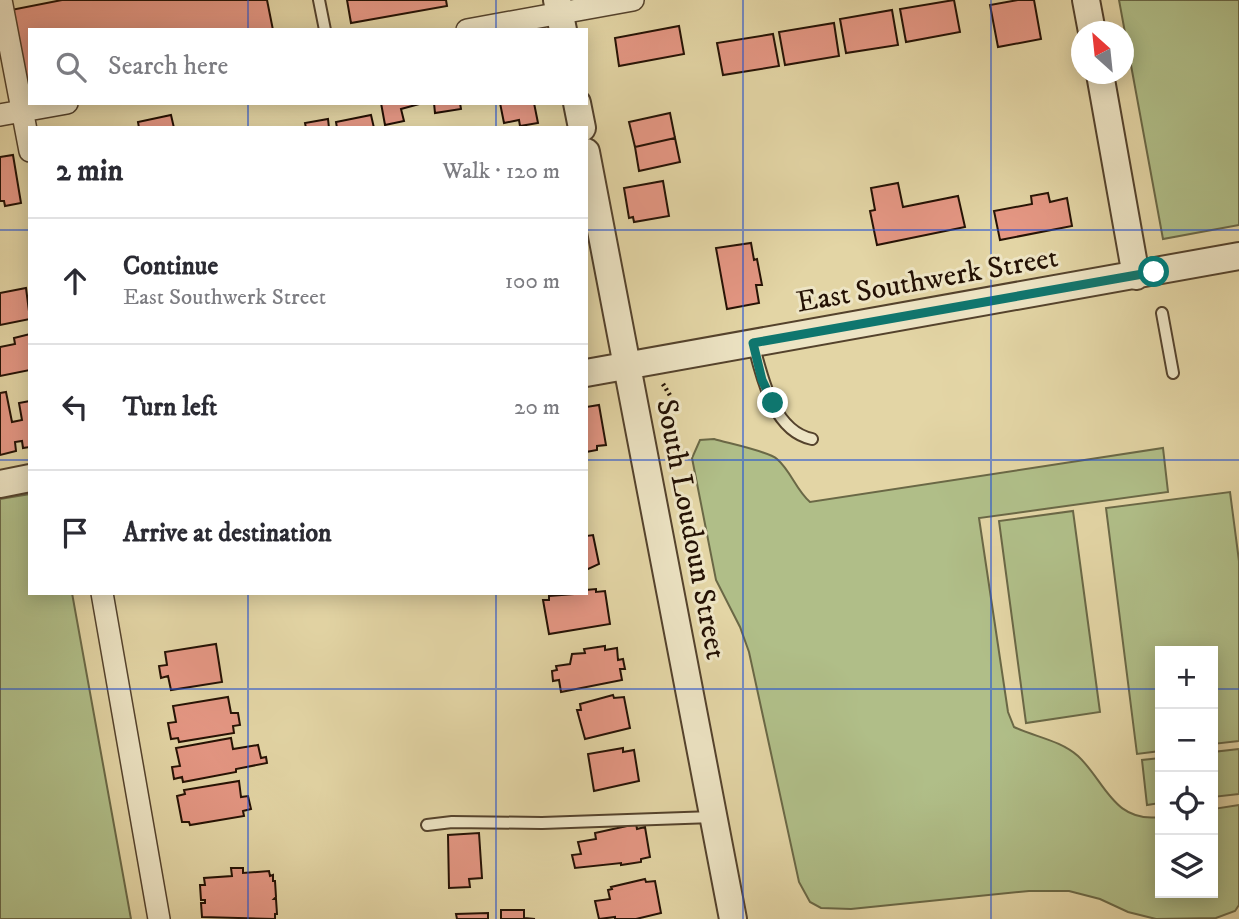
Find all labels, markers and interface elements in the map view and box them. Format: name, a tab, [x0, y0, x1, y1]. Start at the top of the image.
north arrow	[1071, 21, 1134, 84]
search box	[28, 28, 588, 105]
icon: search	[52, 48, 90, 86]
text: Search here	[108, 50, 228, 83]
text: 2 min	[56, 153, 123, 190]
text: Walk · 120 m	[442, 157, 560, 186]
street label: East Southwerk Street	[794, 239, 1061, 322]
text: Continue	[123, 250, 218, 283]
route start	[1138, 256, 1169, 287]
icon: ahead	[56, 262, 94, 300]
text: 100 m	[505, 267, 560, 296]
text: East Southwerk Street	[123, 283, 326, 312]
route end	[757, 387, 788, 418]
icon: left	[56, 388, 94, 426]
text: Turn left	[123, 391, 217, 424]
text: 20 m	[514, 393, 560, 422]
street label: South Loudoun Street	[647, 396, 734, 663]
icon: arrive	[56, 514, 94, 552]
text: Arrive at destination	[123, 517, 332, 550]
map controls	[1155, 646, 1218, 898]
button: +	[1155, 646, 1218, 709]
button: −	[1155, 709, 1218, 772]
button: locate	[1155, 772, 1218, 835]
button: layers	[1155, 835, 1218, 898]

